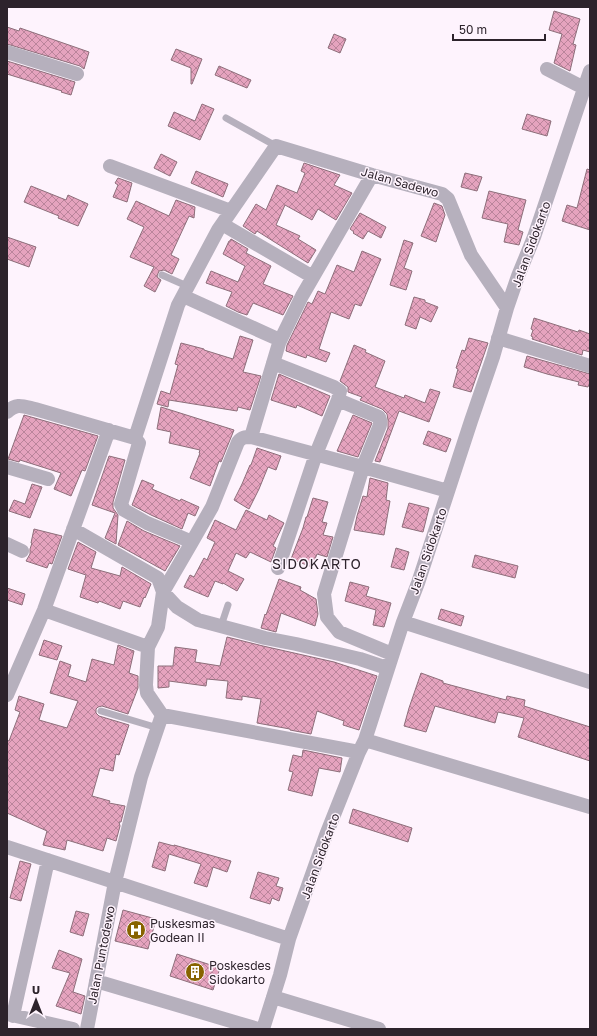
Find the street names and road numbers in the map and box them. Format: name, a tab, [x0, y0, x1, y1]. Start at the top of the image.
street label: Jalan Sadewo	[360, 164, 440, 200]
street label: Jalan Sidokarto	[509, 199, 553, 289]
street label: Jalan Sidokarto	[406, 506, 450, 596]
street label: Jalan Sidokarto	[298, 811, 342, 901]
street label: Jalan Puntodewo	[84, 905, 118, 1005]

